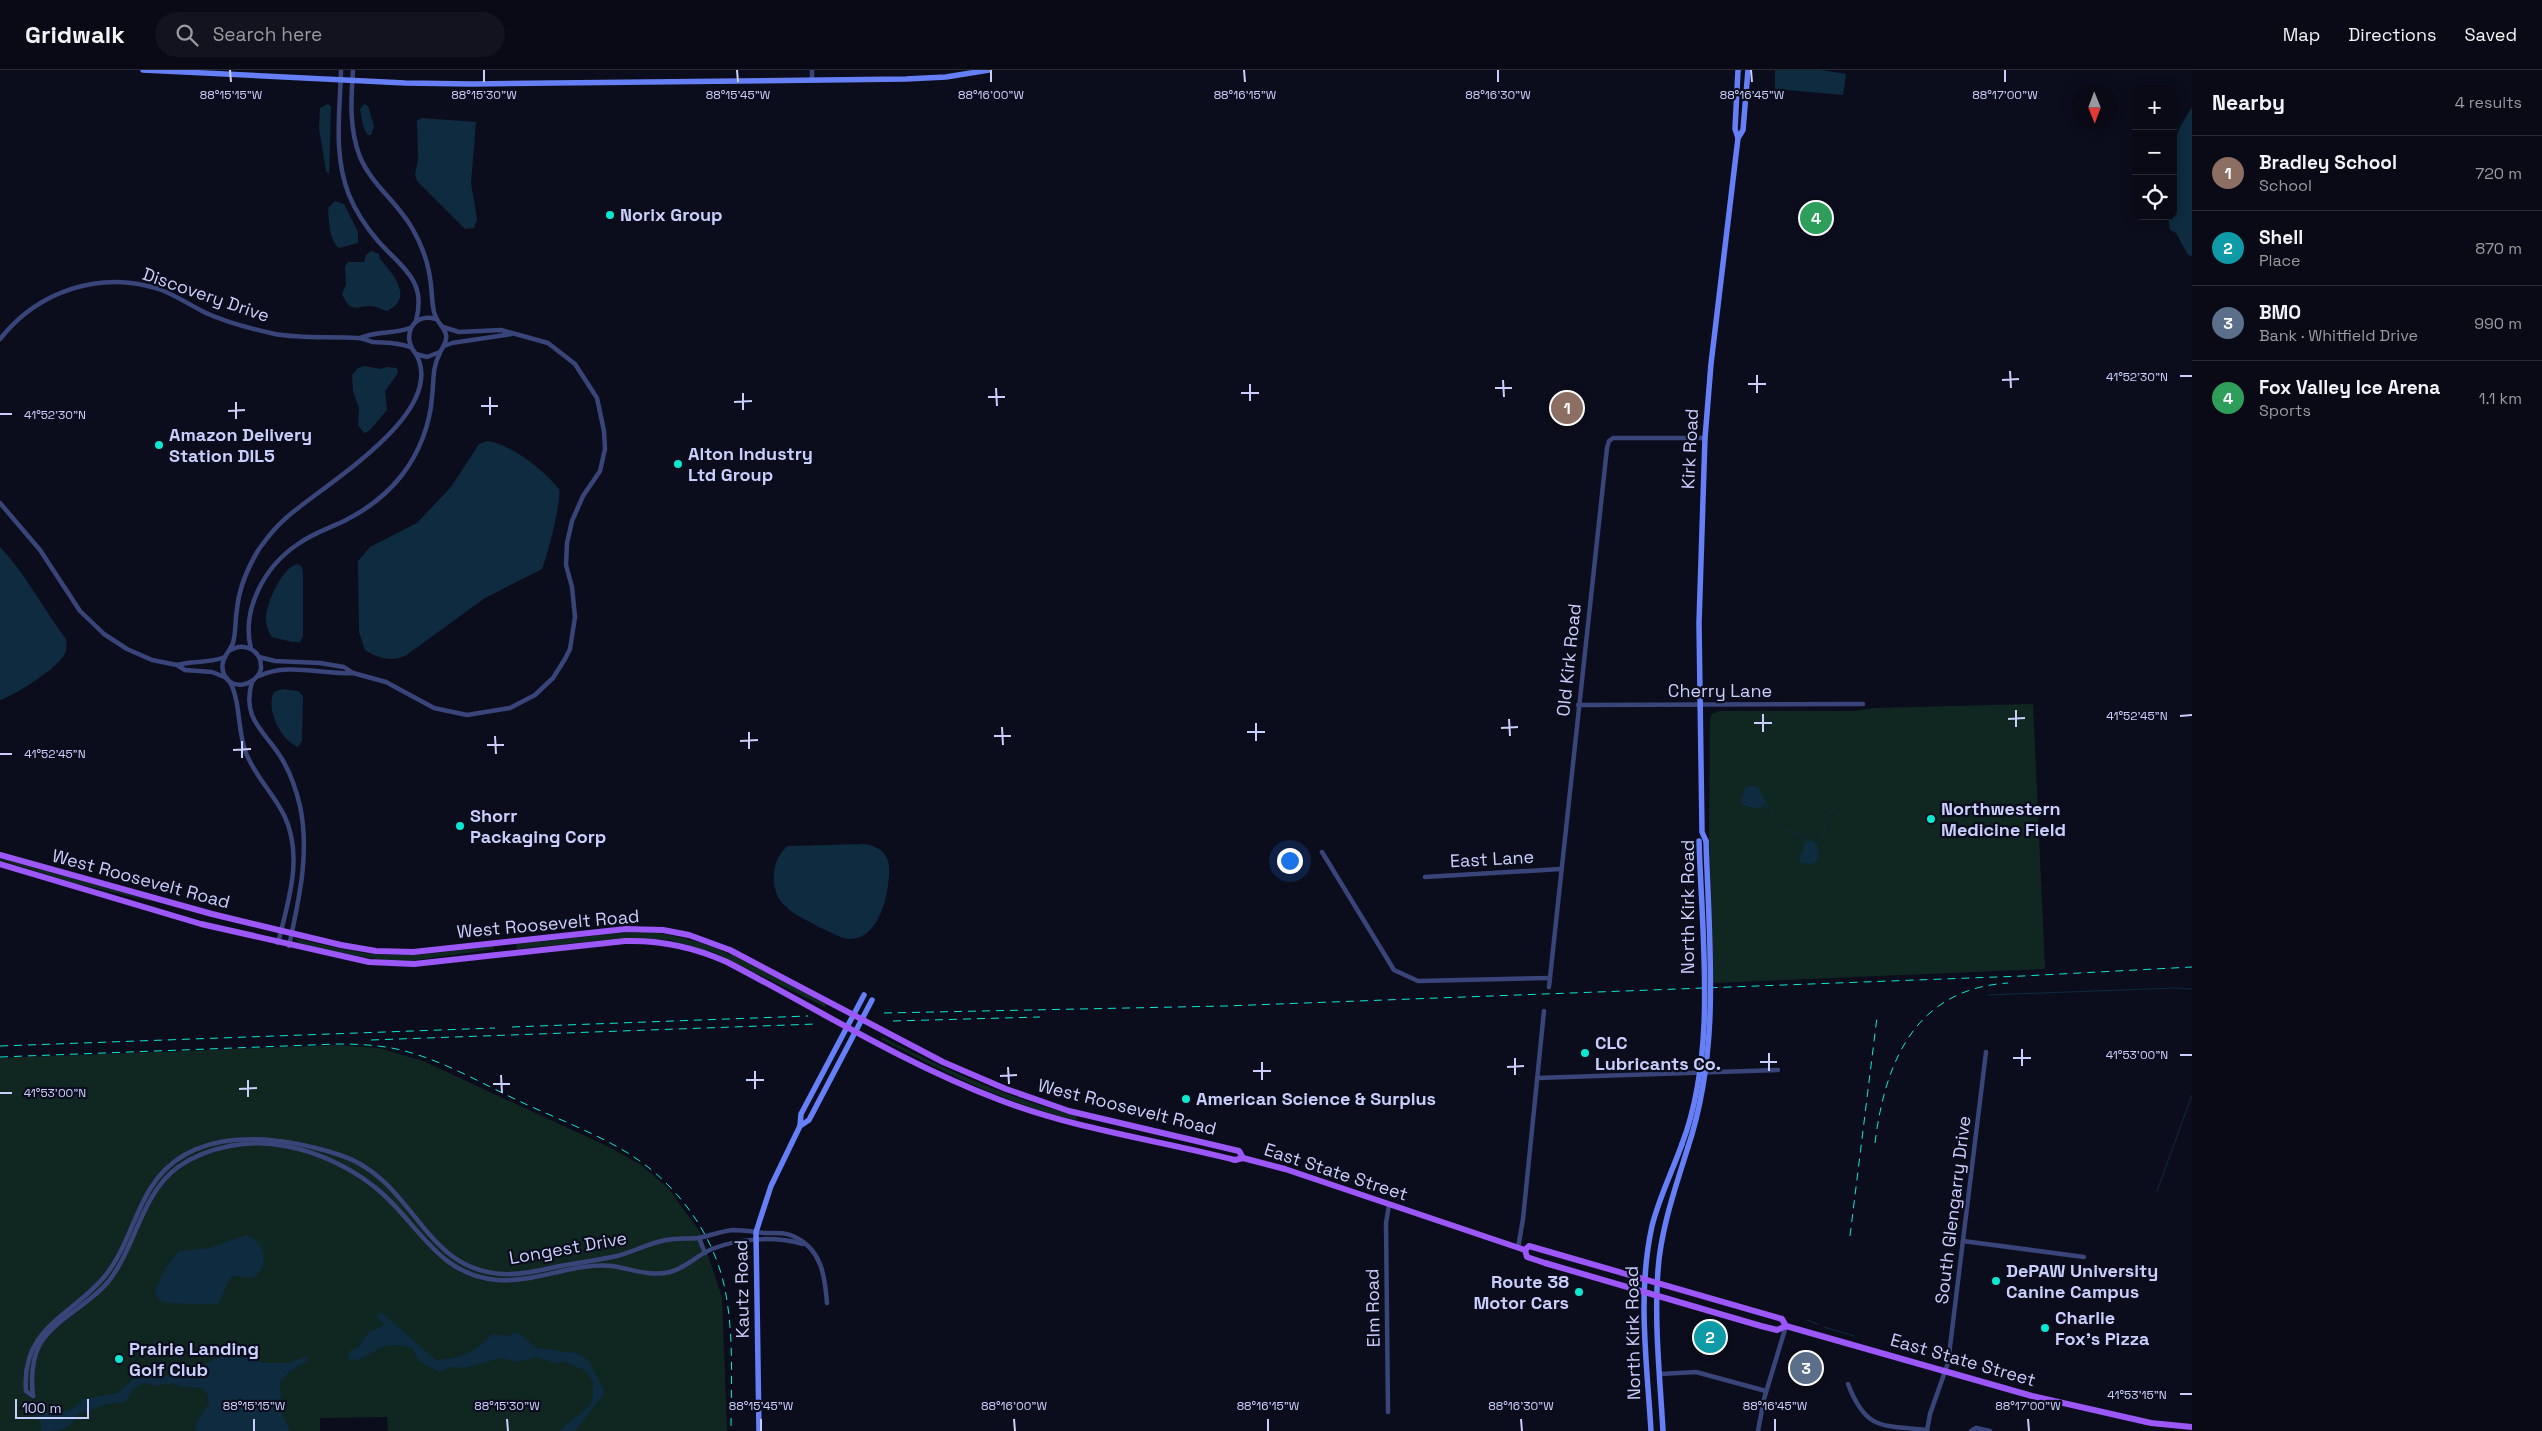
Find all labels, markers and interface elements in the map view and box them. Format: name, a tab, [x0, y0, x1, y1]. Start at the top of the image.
search box	[155, 12, 505, 57]
text: Gridwalk	[25, 19, 125, 50]
icon: search	[173, 21, 201, 49]
text: Search here	[213, 22, 322, 47]
text: Map	[2283, 23, 2320, 46]
text: Directions	[2348, 23, 2437, 46]
text: Saved	[2465, 23, 2517, 46]
north arrow	[2072, 85, 2117, 130]
map controls	[2132, 85, 2177, 220]
button: +	[2132, 85, 2177, 130]
text: 88°15'15"W	[200, 87, 263, 103]
text: 88°15'30"W	[451, 87, 517, 103]
text: 88°15'45"W	[706, 87, 771, 103]
text: 88°16'00"W	[958, 87, 1024, 103]
text: 88°16'15"W	[1214, 87, 1277, 103]
text: 88°16'30"W	[1465, 87, 1531, 103]
text: 88°16'45"W	[1720, 87, 1785, 103]
text: 88°17'00"W	[1972, 87, 2038, 103]
text: Nearby	[2212, 89, 2285, 116]
text: 4 results	[2455, 92, 2522, 113]
button: −	[2132, 130, 2177, 175]
text: Bradley School	[2259, 150, 2397, 175]
text: 1	[2224, 163, 2232, 184]
text: 720 m	[2475, 163, 2522, 184]
button: locate	[2132, 175, 2177, 220]
text: School	[2259, 175, 2312, 196]
pin: 4	[1800, 199, 1832, 237]
place label: Norix Group	[620, 203, 723, 226]
marker: Norix Group	[604, 209, 616, 221]
text: Shell	[2259, 225, 2303, 250]
text: 2	[2223, 238, 2233, 259]
text: 870 m	[2475, 238, 2522, 259]
text: Place	[2259, 250, 2301, 271]
street label: Discovery Drive	[140, 262, 273, 327]
text: BMO	[2259, 300, 2301, 325]
text: 3	[2223, 313, 2233, 334]
text: 990 m	[2474, 313, 2522, 334]
text: Bank · Whitfield Drive	[2259, 325, 2418, 346]
text: 41°52'30"N	[2106, 369, 2168, 385]
text: Fox Valley Ice Arena	[2259, 375, 2440, 400]
text: 4	[2223, 388, 2233, 409]
text: 1.1 km	[2479, 388, 2522, 409]
pin: 1	[1551, 389, 1583, 427]
text: Sports	[2259, 400, 2311, 421]
text: 41°52'30"N	[24, 407, 86, 423]
street label: Kirk Road	[1676, 408, 1703, 490]
place label: Amazon Delivery Station DIL5	[169, 423, 312, 467]
marker: Amazon Delivery Station DIL5	[153, 439, 165, 451]
place label: Alton Industry Ltd Group	[688, 442, 813, 486]
marker: Alton Industry Ltd Group	[672, 458, 684, 470]
street label: Old Kirk Road	[1551, 602, 1586, 718]
street label: Cherry Lane	[1668, 679, 1772, 702]
text: 41°52'45"N	[2106, 708, 2168, 724]
text: 41°52'45"N	[24, 746, 86, 762]
place label: Northwestern Medicine Field	[1941, 797, 2066, 841]
place label: Shorr Packaging Corp	[470, 804, 606, 848]
marker: Northwestern Medicine Field	[1925, 813, 1937, 825]
marker: Shorr Packaging Corp	[454, 820, 466, 832]
street label: North Kirk Road	[1676, 840, 1699, 974]
street label: West Roosevelt Road	[50, 844, 233, 913]
street label: East Lane	[1449, 845, 1535, 872]
your location	[1277, 848, 1303, 874]
street label: West Roosevelt Road	[456, 904, 640, 943]
place label: CLC Lubricants Co.	[1595, 1031, 1721, 1075]
marker: CLC Lubricants Co.	[1579, 1047, 1591, 1059]
text: 41°53'00"N	[2106, 1047, 2168, 1063]
street label: West Roosevelt Road	[1035, 1073, 1219, 1140]
text: 41°53'00"N	[24, 1085, 86, 1101]
place label: American Science & Surplus	[1196, 1087, 1436, 1110]
marker: American Science & Surplus	[1180, 1093, 1192, 1105]
street label: South Glengarry Drive	[1930, 1115, 1975, 1305]
street label: East State Street	[1261, 1137, 1411, 1206]
street label: Longest Drive	[507, 1226, 629, 1269]
street label: Kautz Road	[729, 1240, 754, 1338]
place label: DePAW University Canine Campus	[2006, 1259, 2158, 1303]
street label: North Kirk Road	[1620, 1266, 1645, 1400]
street label: Elm Road	[1360, 1268, 1385, 1348]
place label: Route 38 Motor Cars	[1473, 1270, 1569, 1314]
marker: DePAW University Canine Campus	[1990, 1275, 2002, 1287]
marker: Route 38 Motor Cars	[1573, 1286, 1585, 1298]
place label: Charlie Fox's Pizza	[2055, 1306, 2150, 1350]
pin: 2	[1694, 1318, 1726, 1356]
marker: Charlie Fox's Pizza	[2039, 1322, 2051, 1334]
street label: East State Street	[1888, 1328, 2038, 1391]
place label: Prairie Landing Golf Club	[129, 1337, 259, 1381]
pin: 3	[1790, 1349, 1822, 1387]
marker: Prairie Landing Golf Club	[113, 1353, 125, 1365]
text: 41°53'15"N	[2107, 1387, 2167, 1403]
scale bar	[15, 1396, 89, 1419]
text: 88°15'15"W	[223, 1398, 286, 1414]
text: 88°15'30"W	[474, 1398, 540, 1414]
text: 88°15'45"W	[729, 1398, 794, 1414]
text: 88°16'00"W	[981, 1398, 1047, 1414]
text: 88°16'15"W	[1237, 1398, 1300, 1414]
text: 88°16'30"W	[1488, 1398, 1554, 1414]
text: 88°16'45"W	[1743, 1398, 1808, 1414]
text: 88°17'00"W	[1995, 1398, 2061, 1414]
text: 100 m	[22, 1399, 61, 1417]

